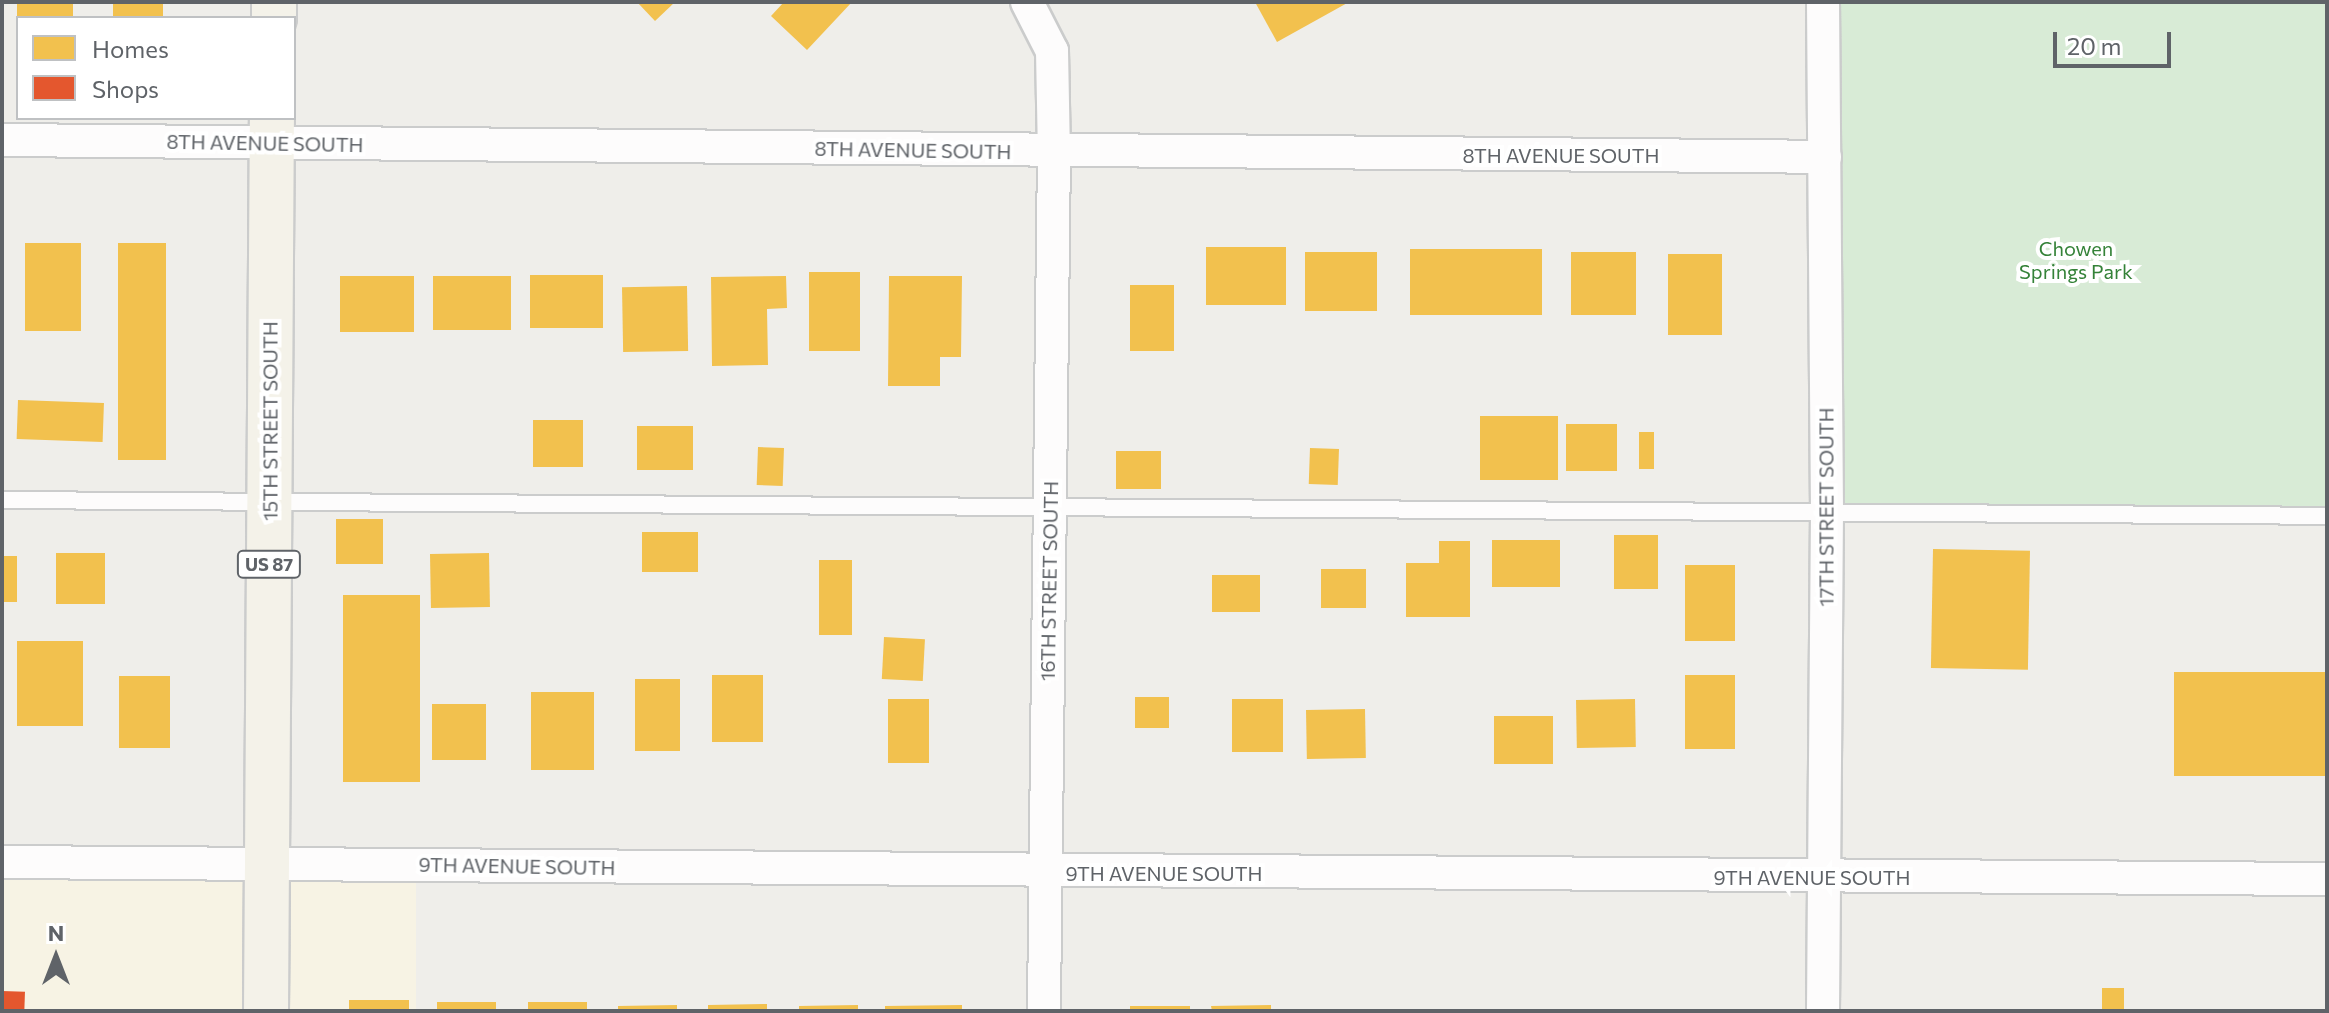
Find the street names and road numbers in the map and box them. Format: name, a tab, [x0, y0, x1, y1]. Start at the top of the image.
street label: 8TH AVENUE SOUTH	[166, 129, 364, 157]
street label: 8TH AVENUE SOUTH	[814, 136, 1012, 164]
street label: 8TH AVENUE SOUTH	[1463, 143, 1659, 167]
street label: 15TH STREET SOUTH	[258, 321, 282, 521]
street label: 17TH STREET SOUTH	[1814, 407, 1838, 607]
street label: 16TH STREET SOUTH	[1035, 481, 1063, 681]
road number: US 87	[235, 550, 303, 578]
street label: 9TH AVENUE SOUTH	[418, 852, 616, 880]
street label: 9TH AVENUE SOUTH	[1066, 861, 1262, 885]
street label: 9TH AVENUE SOUTH	[1714, 865, 1910, 889]

